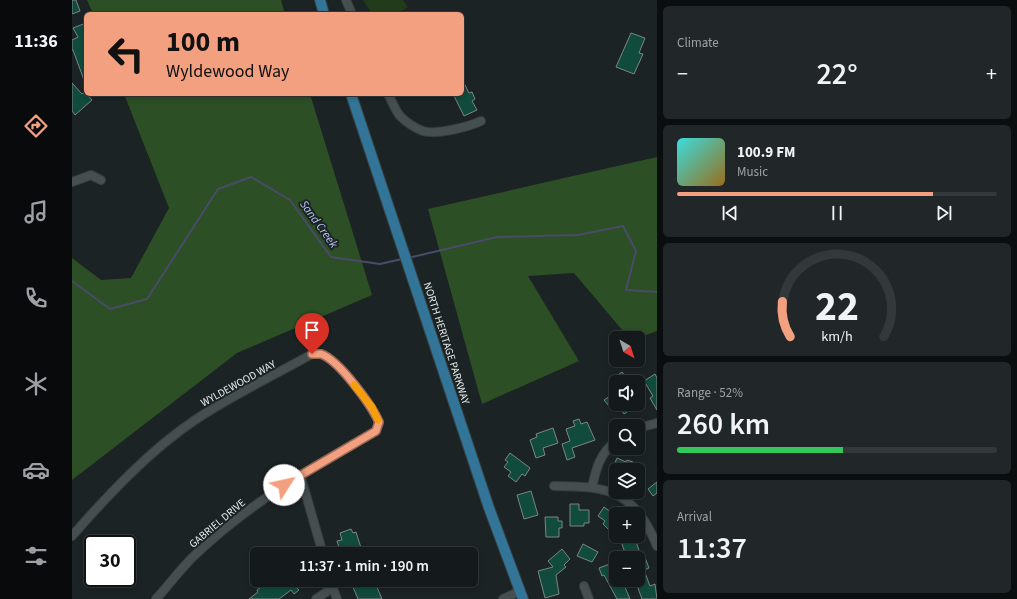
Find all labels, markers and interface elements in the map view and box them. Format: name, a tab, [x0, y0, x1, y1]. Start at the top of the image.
text: 100 m	[166, 22, 240, 62]
icon: left	[100, 28, 152, 80]
text: 11:36	[14, 29, 58, 54]
text: Climate	[677, 34, 719, 52]
text: 22°	[816, 53, 858, 96]
text: −	[677, 58, 688, 90]
text: +	[986, 58, 997, 90]
text: Wyldewood Way	[166, 59, 289, 84]
icon: directions	[22, 112, 50, 140]
text: 100.9 FM	[737, 142, 795, 163]
text: Music	[737, 163, 768, 181]
water label: Sand Creek	[295, 197, 342, 252]
icon: music	[22, 198, 50, 226]
icon: previous	[719, 202, 741, 224]
icon: pause	[826, 202, 848, 224]
icon: next	[933, 202, 955, 224]
text: 22	[815, 277, 859, 337]
street label: NORTH HERITAGE PARKWAY	[420, 280, 474, 407]
icon: phone	[22, 284, 50, 312]
pin	[295, 313, 329, 354]
icon: arrive	[301, 319, 323, 341]
text: km/h	[821, 326, 853, 347]
north arrow	[609, 331, 645, 367]
map controls	[609, 331, 645, 587]
street label: WYLDEWOOD WAY	[198, 356, 279, 410]
icon: climate	[22, 370, 50, 398]
button: sound	[609, 375, 645, 411]
text: Range · 52%	[677, 384, 743, 402]
text: 260 km	[677, 403, 770, 446]
button: search	[609, 419, 645, 455]
icon: car	[22, 456, 50, 484]
button: layers	[609, 463, 645, 499]
position arrow	[263, 464, 305, 506]
street label: GABRIEL DRIVE	[186, 495, 249, 551]
button: +	[609, 507, 645, 543]
text: Arrival	[677, 508, 712, 526]
text: 11:37	[677, 527, 747, 570]
speed limit sign: 30	[84, 535, 136, 587]
icon: filters	[22, 542, 50, 570]
button: −	[609, 551, 645, 587]
text: 11:37 · 1 min · 190 m	[299, 556, 429, 577]

